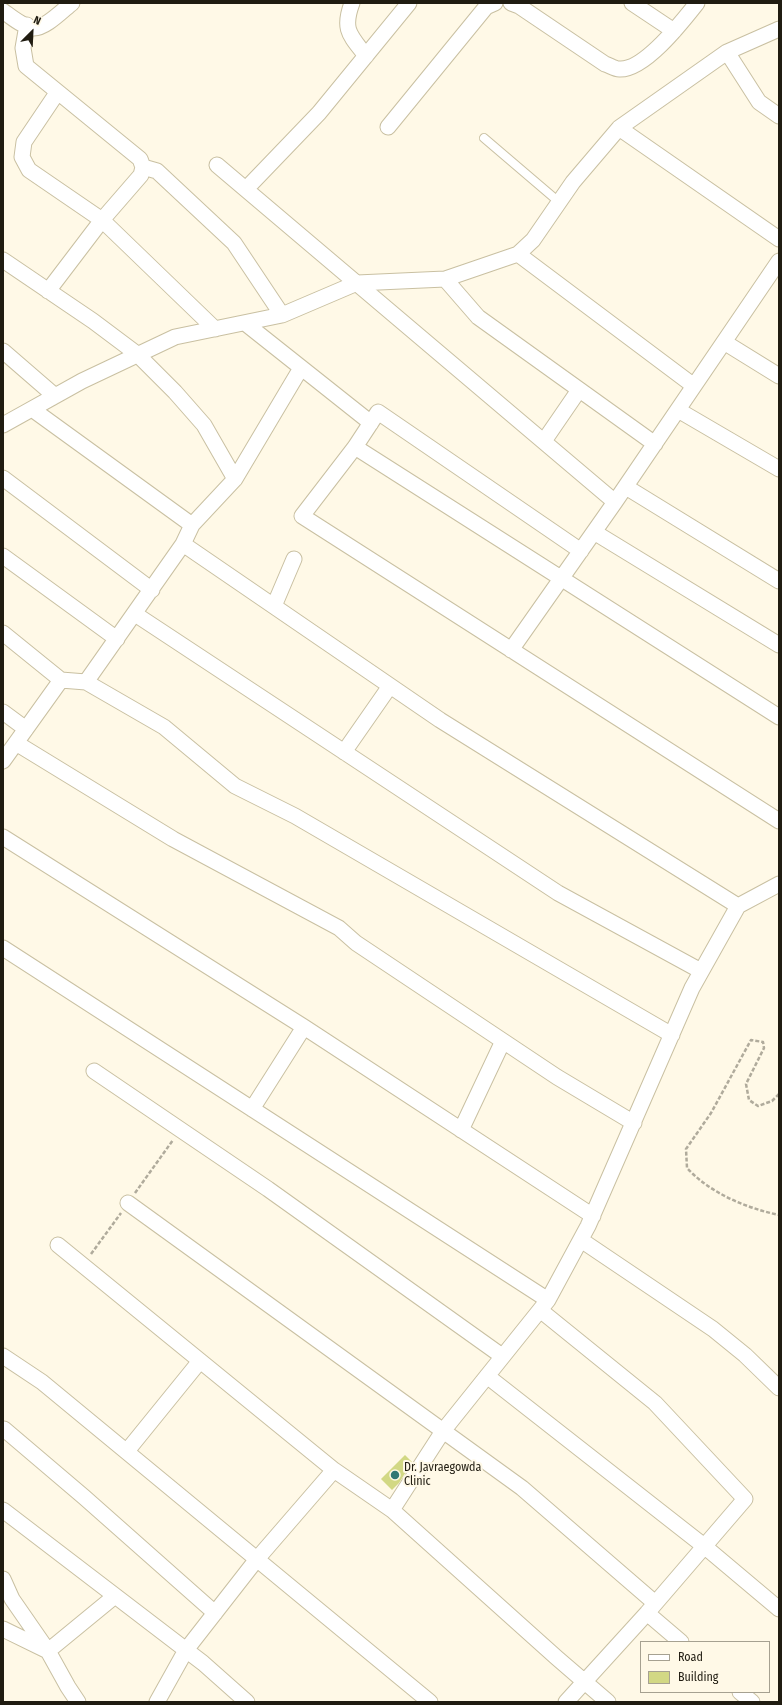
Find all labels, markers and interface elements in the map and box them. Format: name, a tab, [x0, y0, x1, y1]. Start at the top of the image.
north arrow	[12, 12, 52, 52]
text: N	[31, 13, 43, 28]
place label: Dr. Javraegowda Clinic	[404, 1461, 481, 1489]
marker: Dr. Javraegowda Clinic	[389, 1469, 401, 1481]
legend	[640, 1641, 770, 1693]
text: Road	[678, 1650, 703, 1664]
text: Building	[678, 1670, 718, 1684]

